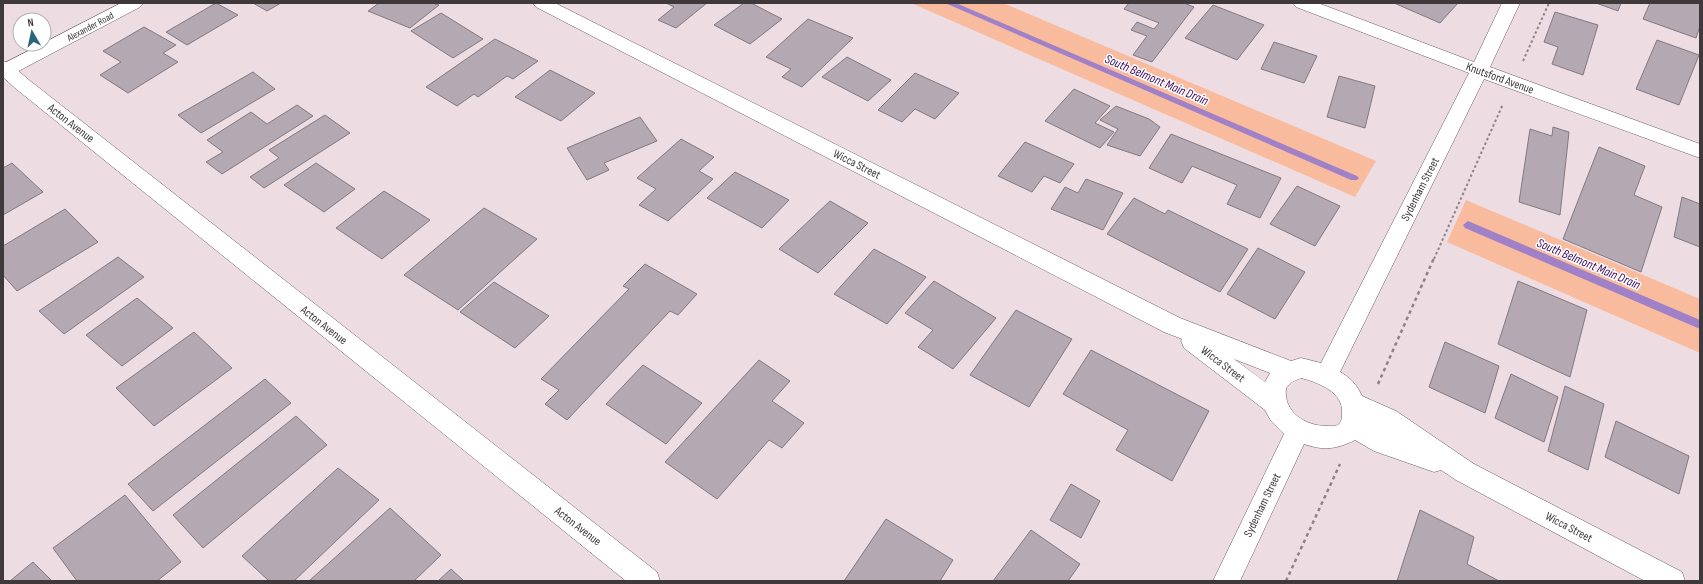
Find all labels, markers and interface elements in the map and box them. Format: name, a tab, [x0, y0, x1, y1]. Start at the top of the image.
street label: Alexander Road	[64, 10, 116, 45]
north arrow	[12, 12, 52, 52]
text: N	[27, 16, 35, 29]
water label: South Belmont Main Drain	[1102, 51, 1211, 109]
street label: Knutsford Avenue	[1464, 59, 1536, 98]
street label: Acton Avenue	[44, 100, 97, 146]
street label: Wicca Street	[831, 146, 883, 183]
street label: Sydenham Street	[1398, 155, 1443, 224]
water label: South Belmont Main Drain	[1534, 235, 1643, 293]
street label: Acton Avenue	[297, 302, 350, 348]
street label: Wicca Street	[1198, 343, 1248, 386]
street label: Sydenham Street	[1241, 470, 1285, 540]
street label: Acton Avenue	[551, 503, 604, 549]
street label: Wicca Street	[1543, 509, 1595, 546]

